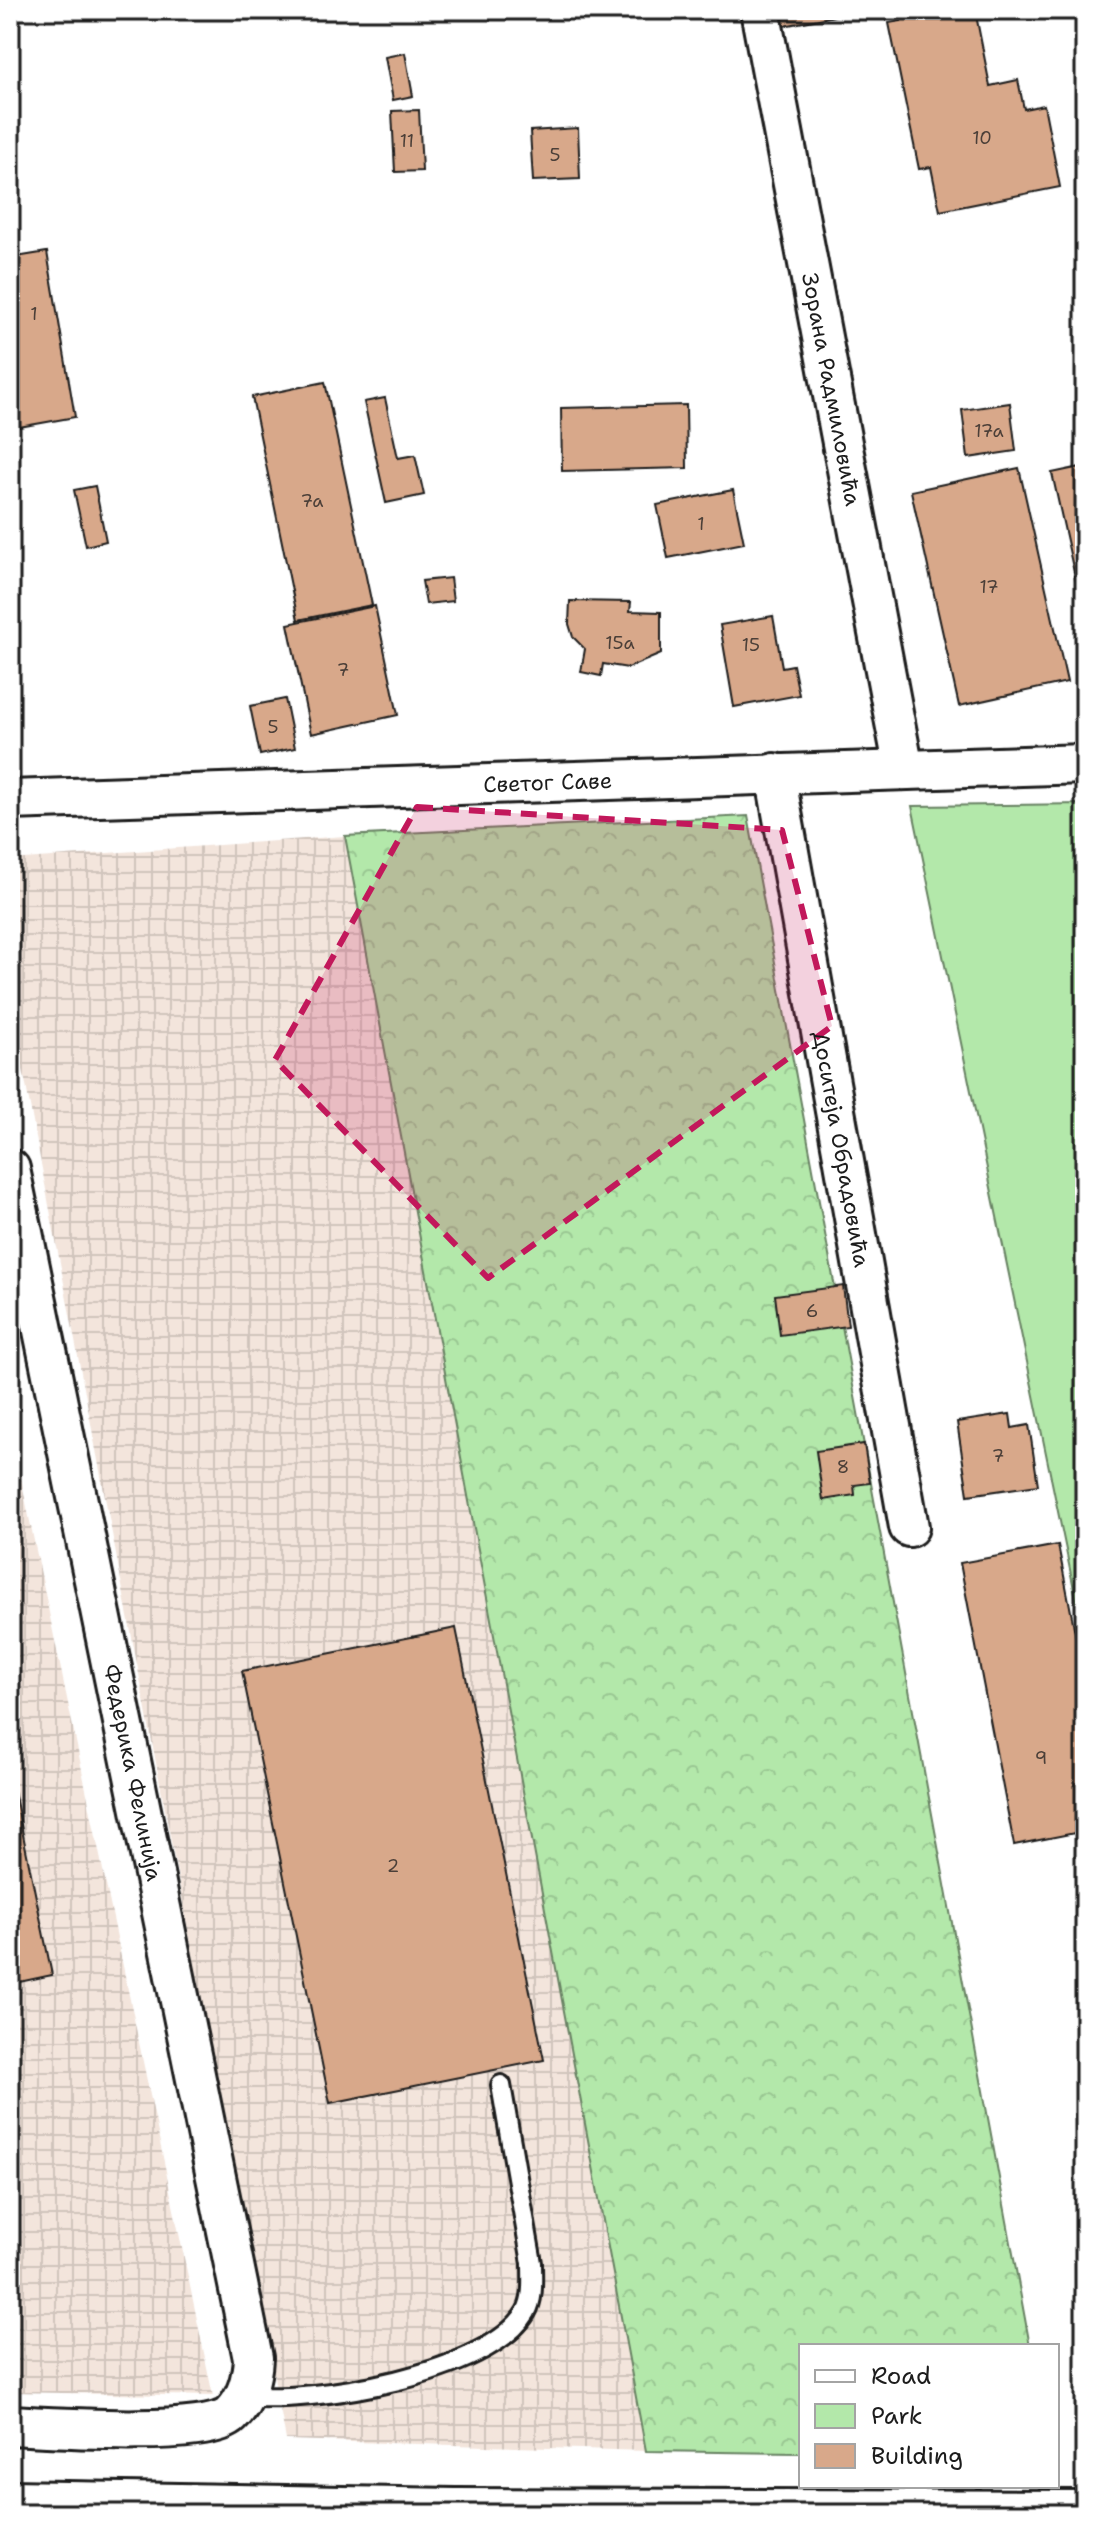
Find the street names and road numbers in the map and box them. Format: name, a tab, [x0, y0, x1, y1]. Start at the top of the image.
street label: Зорана Радмиловића	[795, 270, 868, 509]
street label: Светог Саве	[483, 766, 613, 799]
street label: Доситеја Обрадовића	[806, 1029, 877, 1270]
street label: Федерика Фелинија	[97, 1662, 169, 1884]

